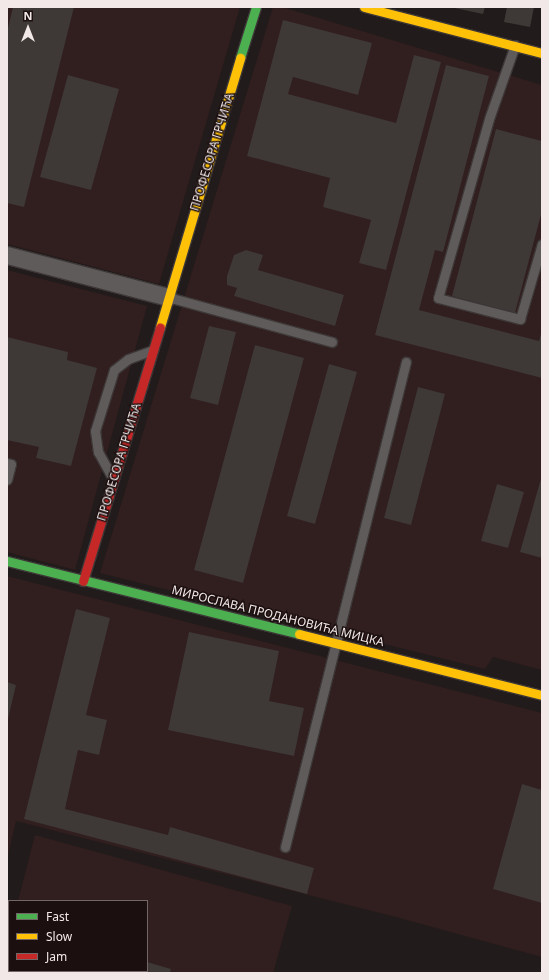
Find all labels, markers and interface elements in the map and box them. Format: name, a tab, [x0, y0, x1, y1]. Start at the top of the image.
north arrow	[8, 8, 48, 48]
text: N	[24, 8, 32, 23]
street label: ПРОФЕСОРА ГРЧИЋА	[187, 91, 237, 213]
street label: ПРОФЕСОРА ГРЧИЋА	[94, 401, 144, 523]
street label: МИРОСЛАВА ПРОДАНОВИЋА МИЦКА	[170, 583, 386, 649]
legend	[8, 900, 148, 972]
text: Fast	[46, 908, 69, 925]
text: Slow	[46, 928, 72, 945]
text: Jam	[46, 948, 67, 965]

